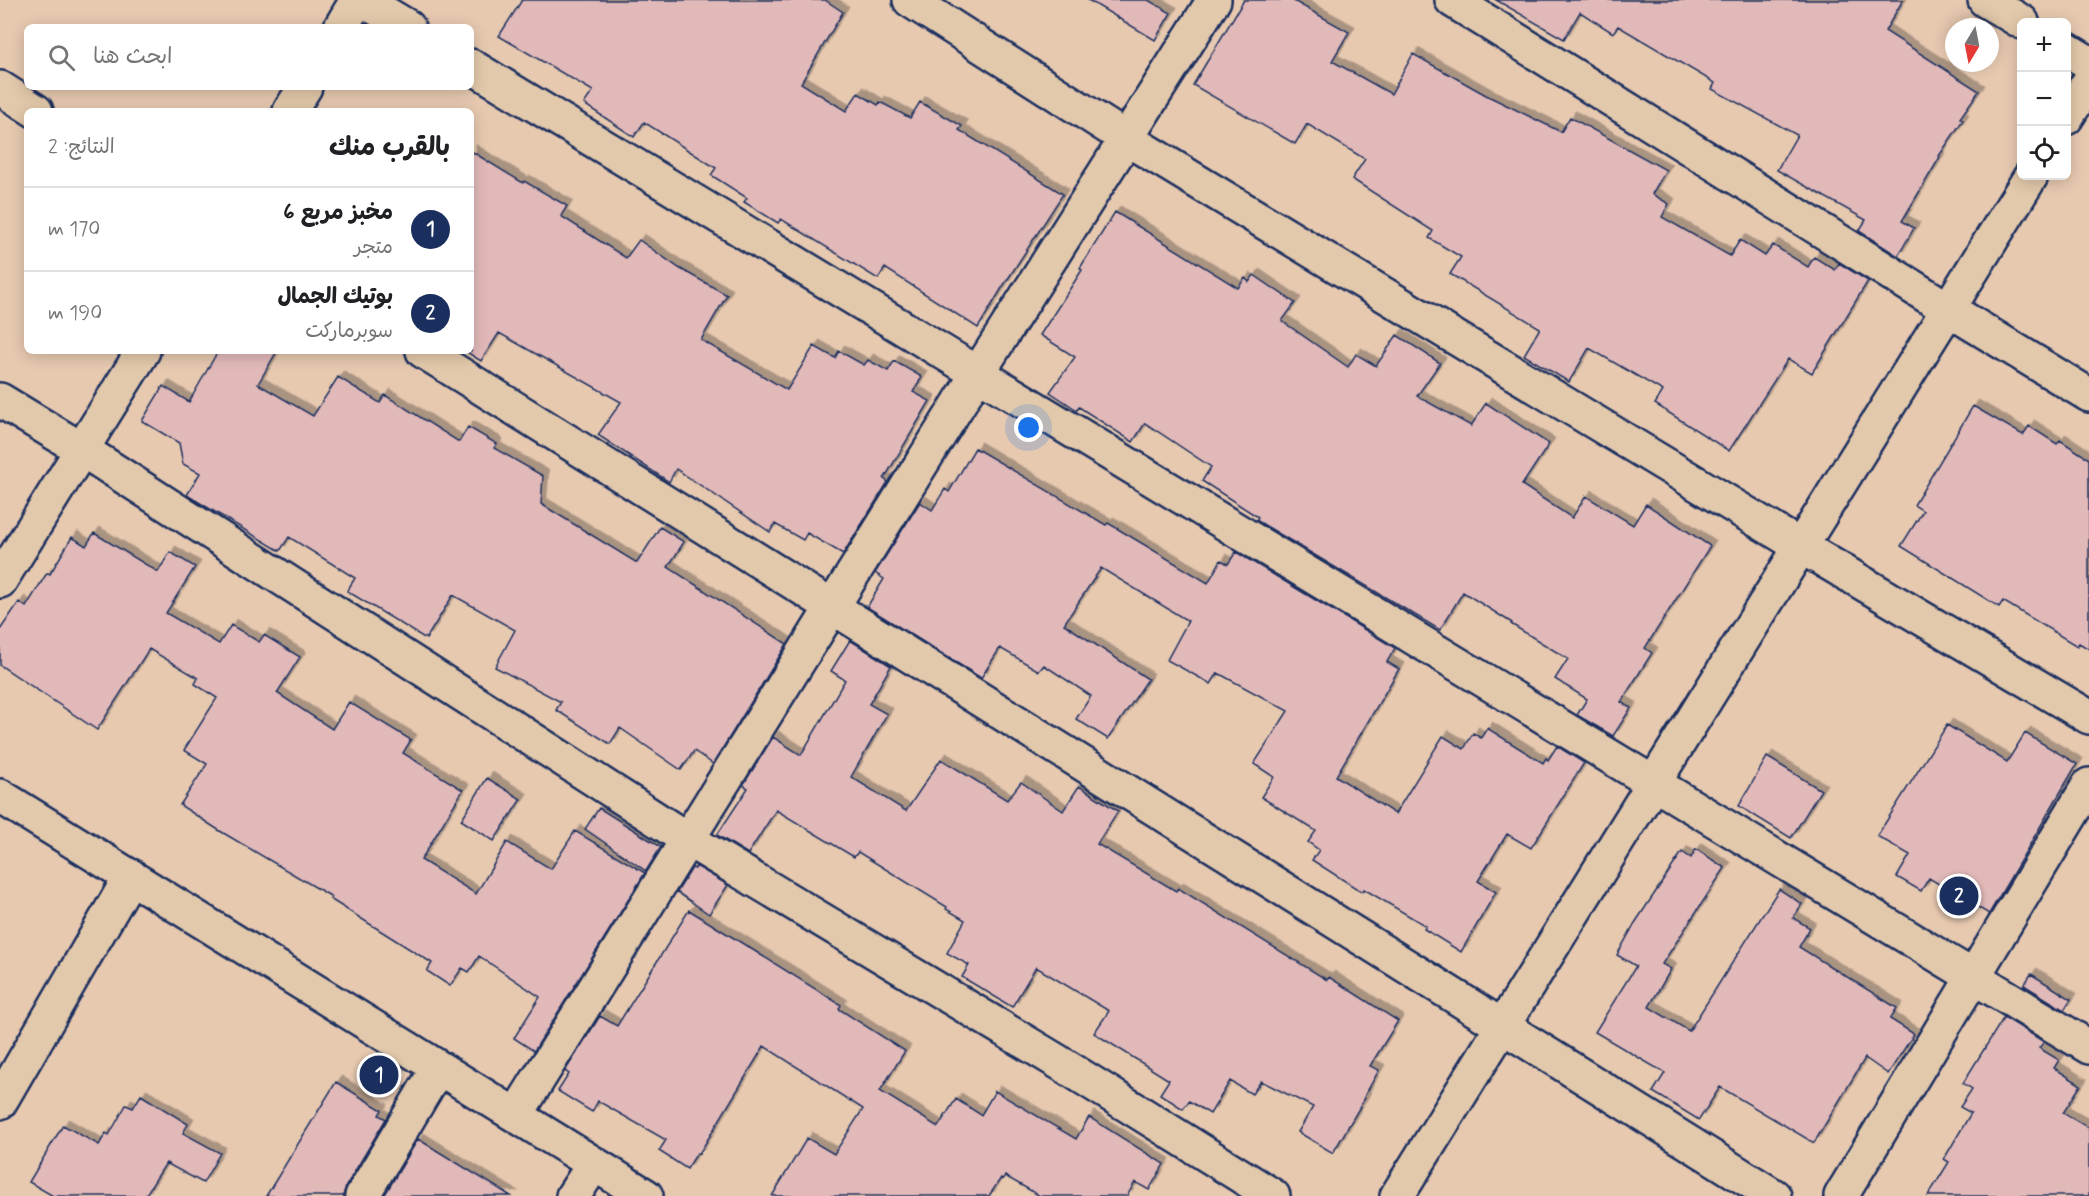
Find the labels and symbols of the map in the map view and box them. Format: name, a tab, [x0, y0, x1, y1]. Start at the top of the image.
north arrow	[1945, 18, 1999, 72]
your location	[1014, 413, 1043, 442]
pin: 2	[1940, 874, 1978, 918]
pin: 1	[360, 1052, 398, 1098]

